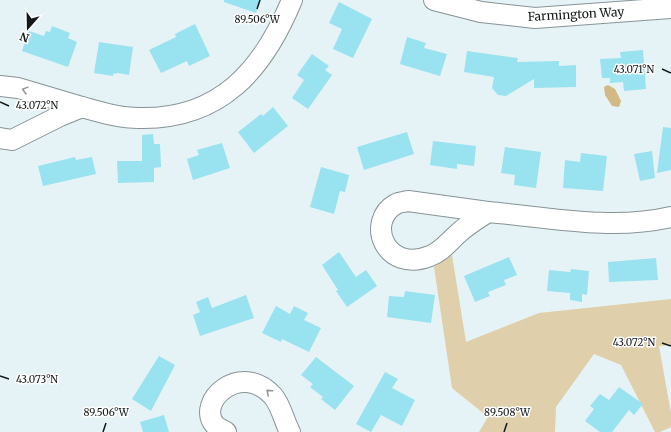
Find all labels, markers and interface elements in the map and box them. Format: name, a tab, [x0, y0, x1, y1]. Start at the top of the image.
street label: Farmington Way	[527, 4, 625, 24]
north arrow	[8, 8, 48, 48]
text: 89.506°W	[234, 13, 281, 26]
text: N	[18, 29, 31, 45]
text: 43.071°N	[614, 63, 654, 76]
one-way arrow	[22, 86, 29, 95]
text: 43.072°N	[16, 99, 58, 112]
text: 43.072°N	[613, 336, 655, 349]
text: 43.073°N	[16, 373, 58, 386]
one-way arrow	[266, 389, 273, 396]
text: 89.506°W	[83, 406, 130, 419]
text: 89.508°W	[484, 406, 531, 419]

